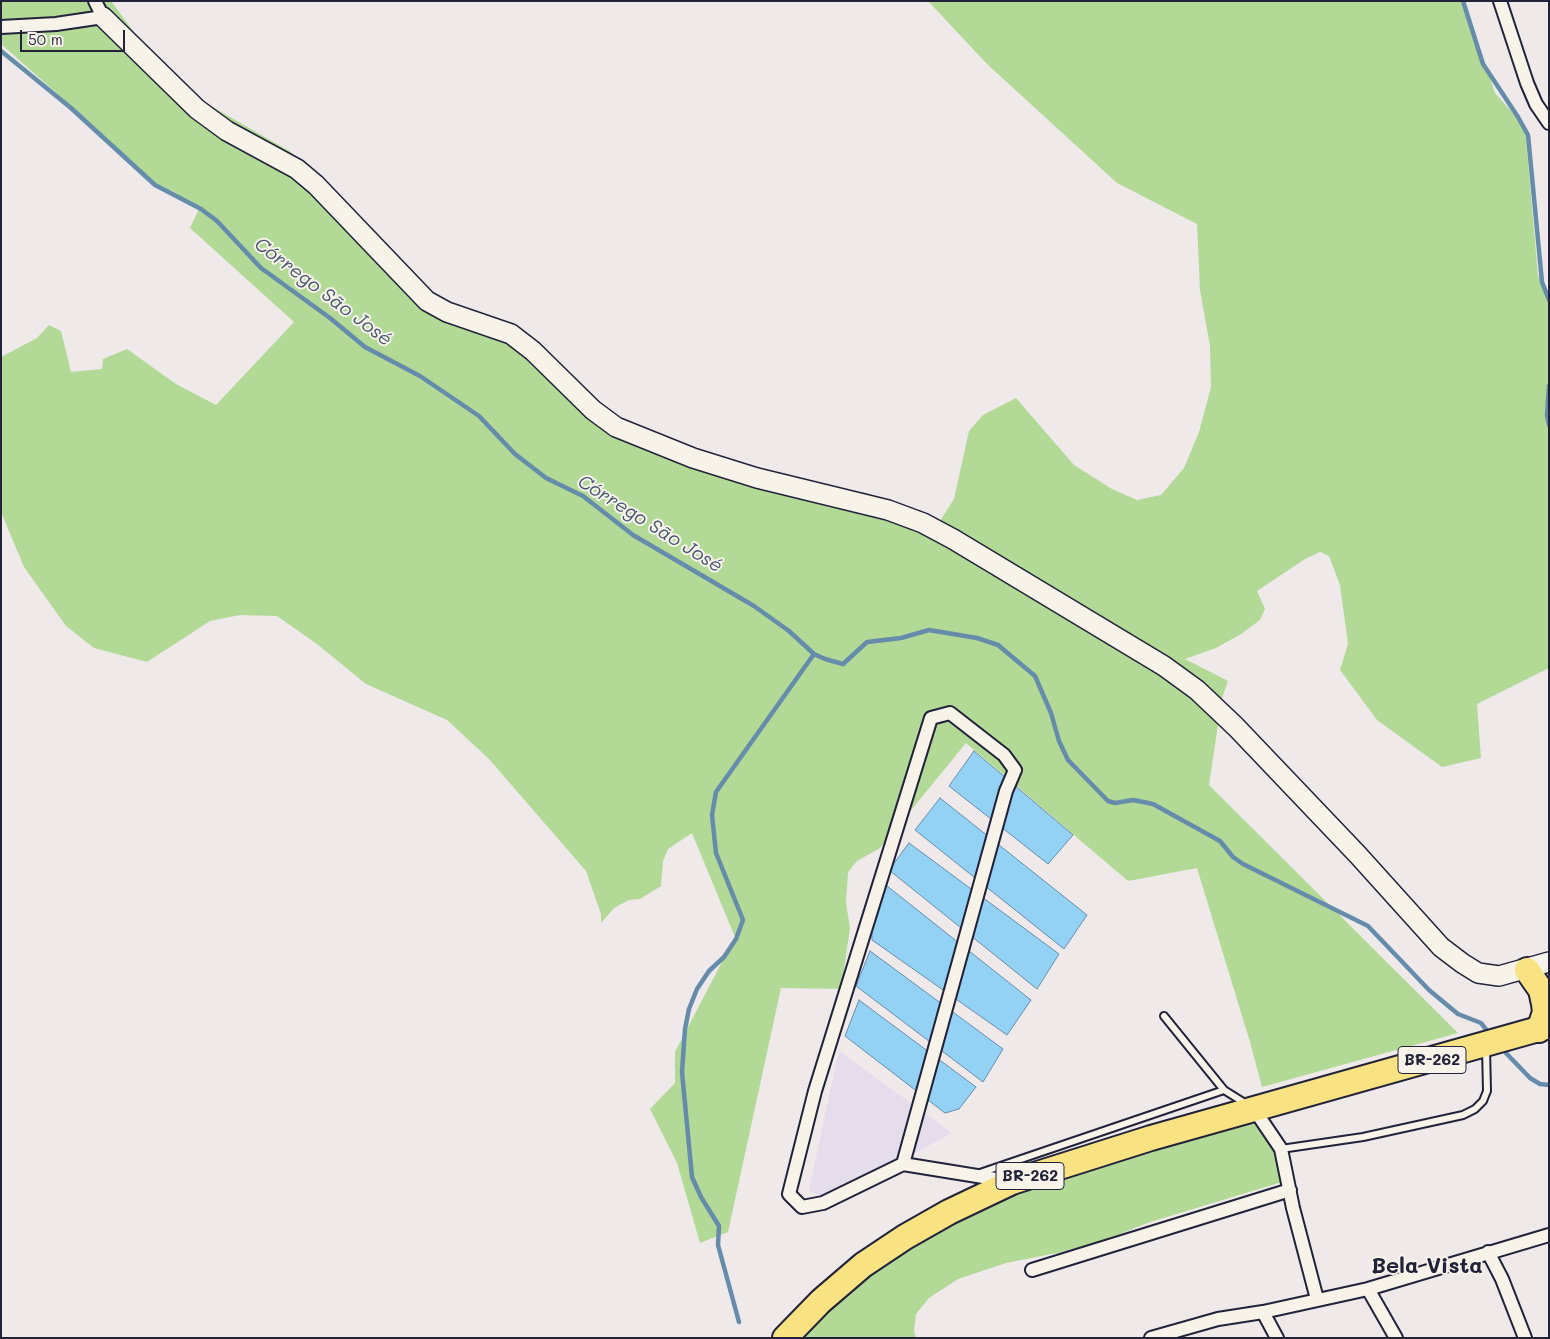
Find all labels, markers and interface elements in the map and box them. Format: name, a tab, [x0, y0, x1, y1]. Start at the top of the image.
scale bar	[22, 20, 128, 52]
text: 50 m	[28, 29, 63, 49]
water label: Córrego São José	[250, 233, 396, 351]
water label: Córrego São José	[573, 470, 727, 578]
road number: BR-262	[1398, 1046, 1466, 1074]
road number: BR-262	[996, 1162, 1064, 1190]
district label: Bela Vista	[1371, 1253, 1483, 1279]

